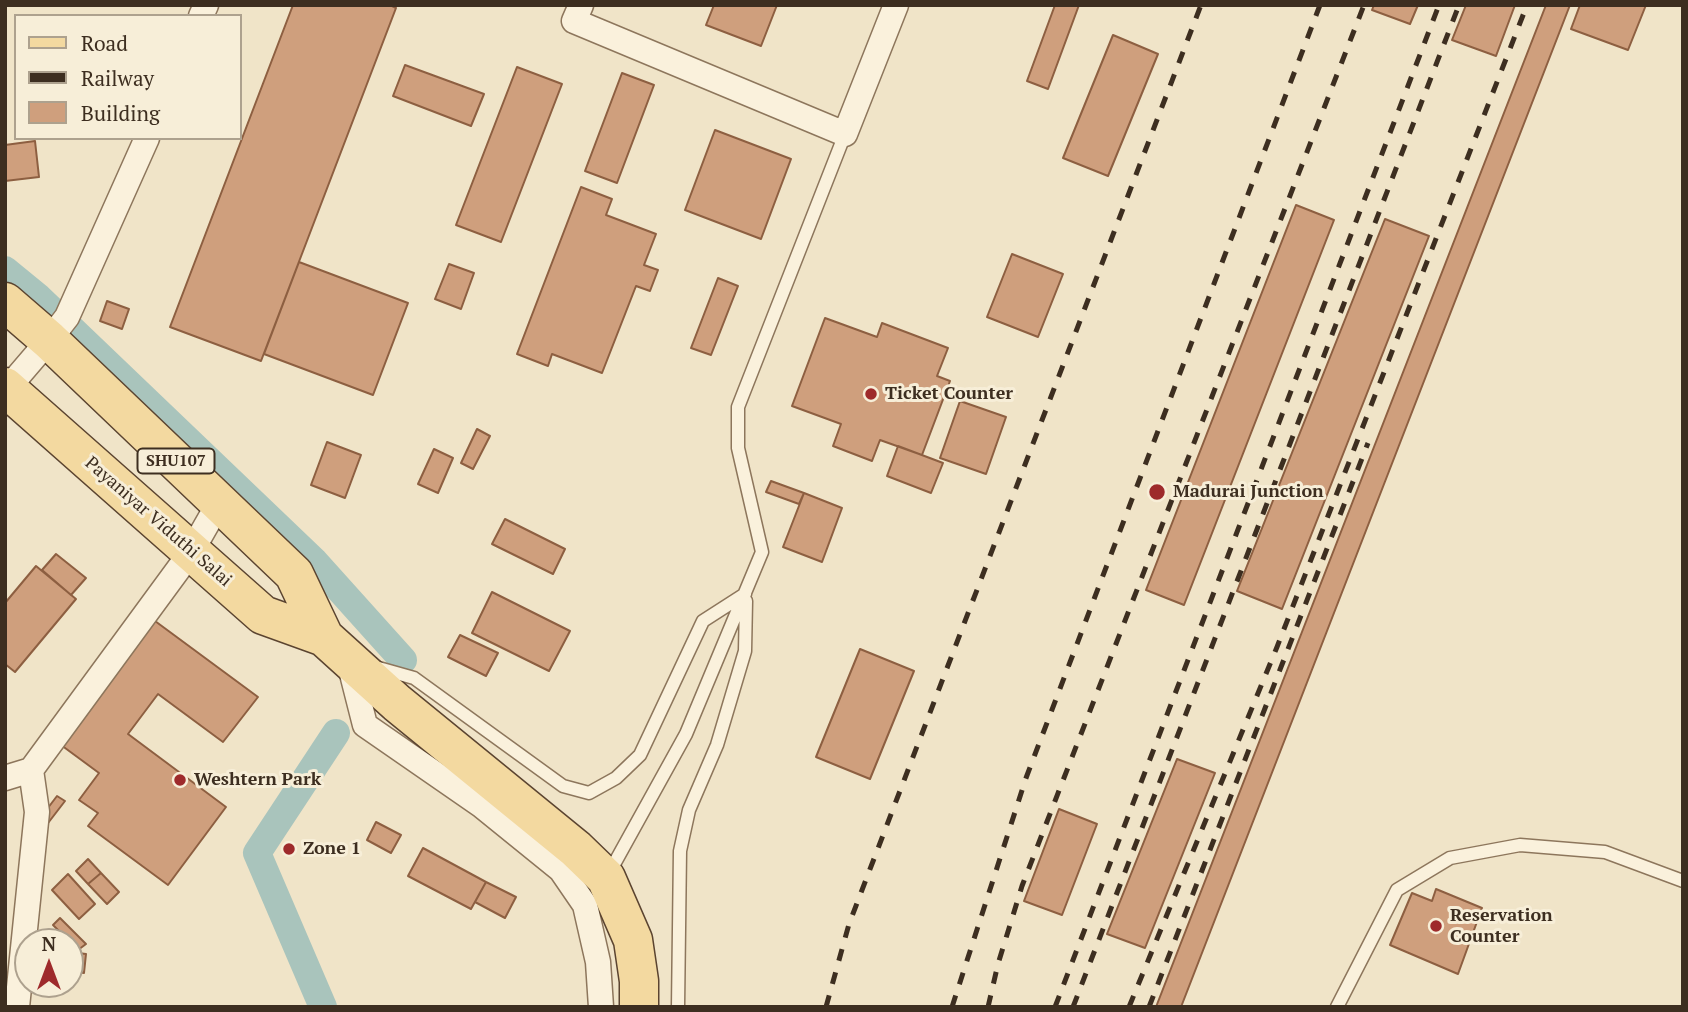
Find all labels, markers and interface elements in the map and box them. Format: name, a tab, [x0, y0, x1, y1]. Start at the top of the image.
legend	[14, 14, 242, 140]
text: Road	[81, 29, 128, 57]
text: Railway	[81, 64, 154, 92]
text: Building	[81, 99, 160, 127]
place label: Ticket Counter	[885, 383, 1013, 405]
marker: Ticket Counter	[863, 386, 879, 402]
road number: SHU107	[138, 448, 214, 474]
street label: Payaniyar Viduthi Salai	[80, 452, 236, 592]
place label: Madurai Junction	[1173, 481, 1324, 503]
marker: Madurai Junction	[1147, 482, 1167, 502]
place label: Weshtern Park	[194, 769, 321, 791]
marker: Weshtern Park	[172, 772, 188, 788]
place label: Zone 1	[303, 838, 361, 860]
marker: Zone 1	[281, 841, 297, 857]
place label: Reservation Counter	[1450, 905, 1553, 948]
marker: Reservation Counter	[1428, 918, 1444, 934]
north arrow	[14, 928, 84, 998]
text: N	[42, 931, 56, 956]

